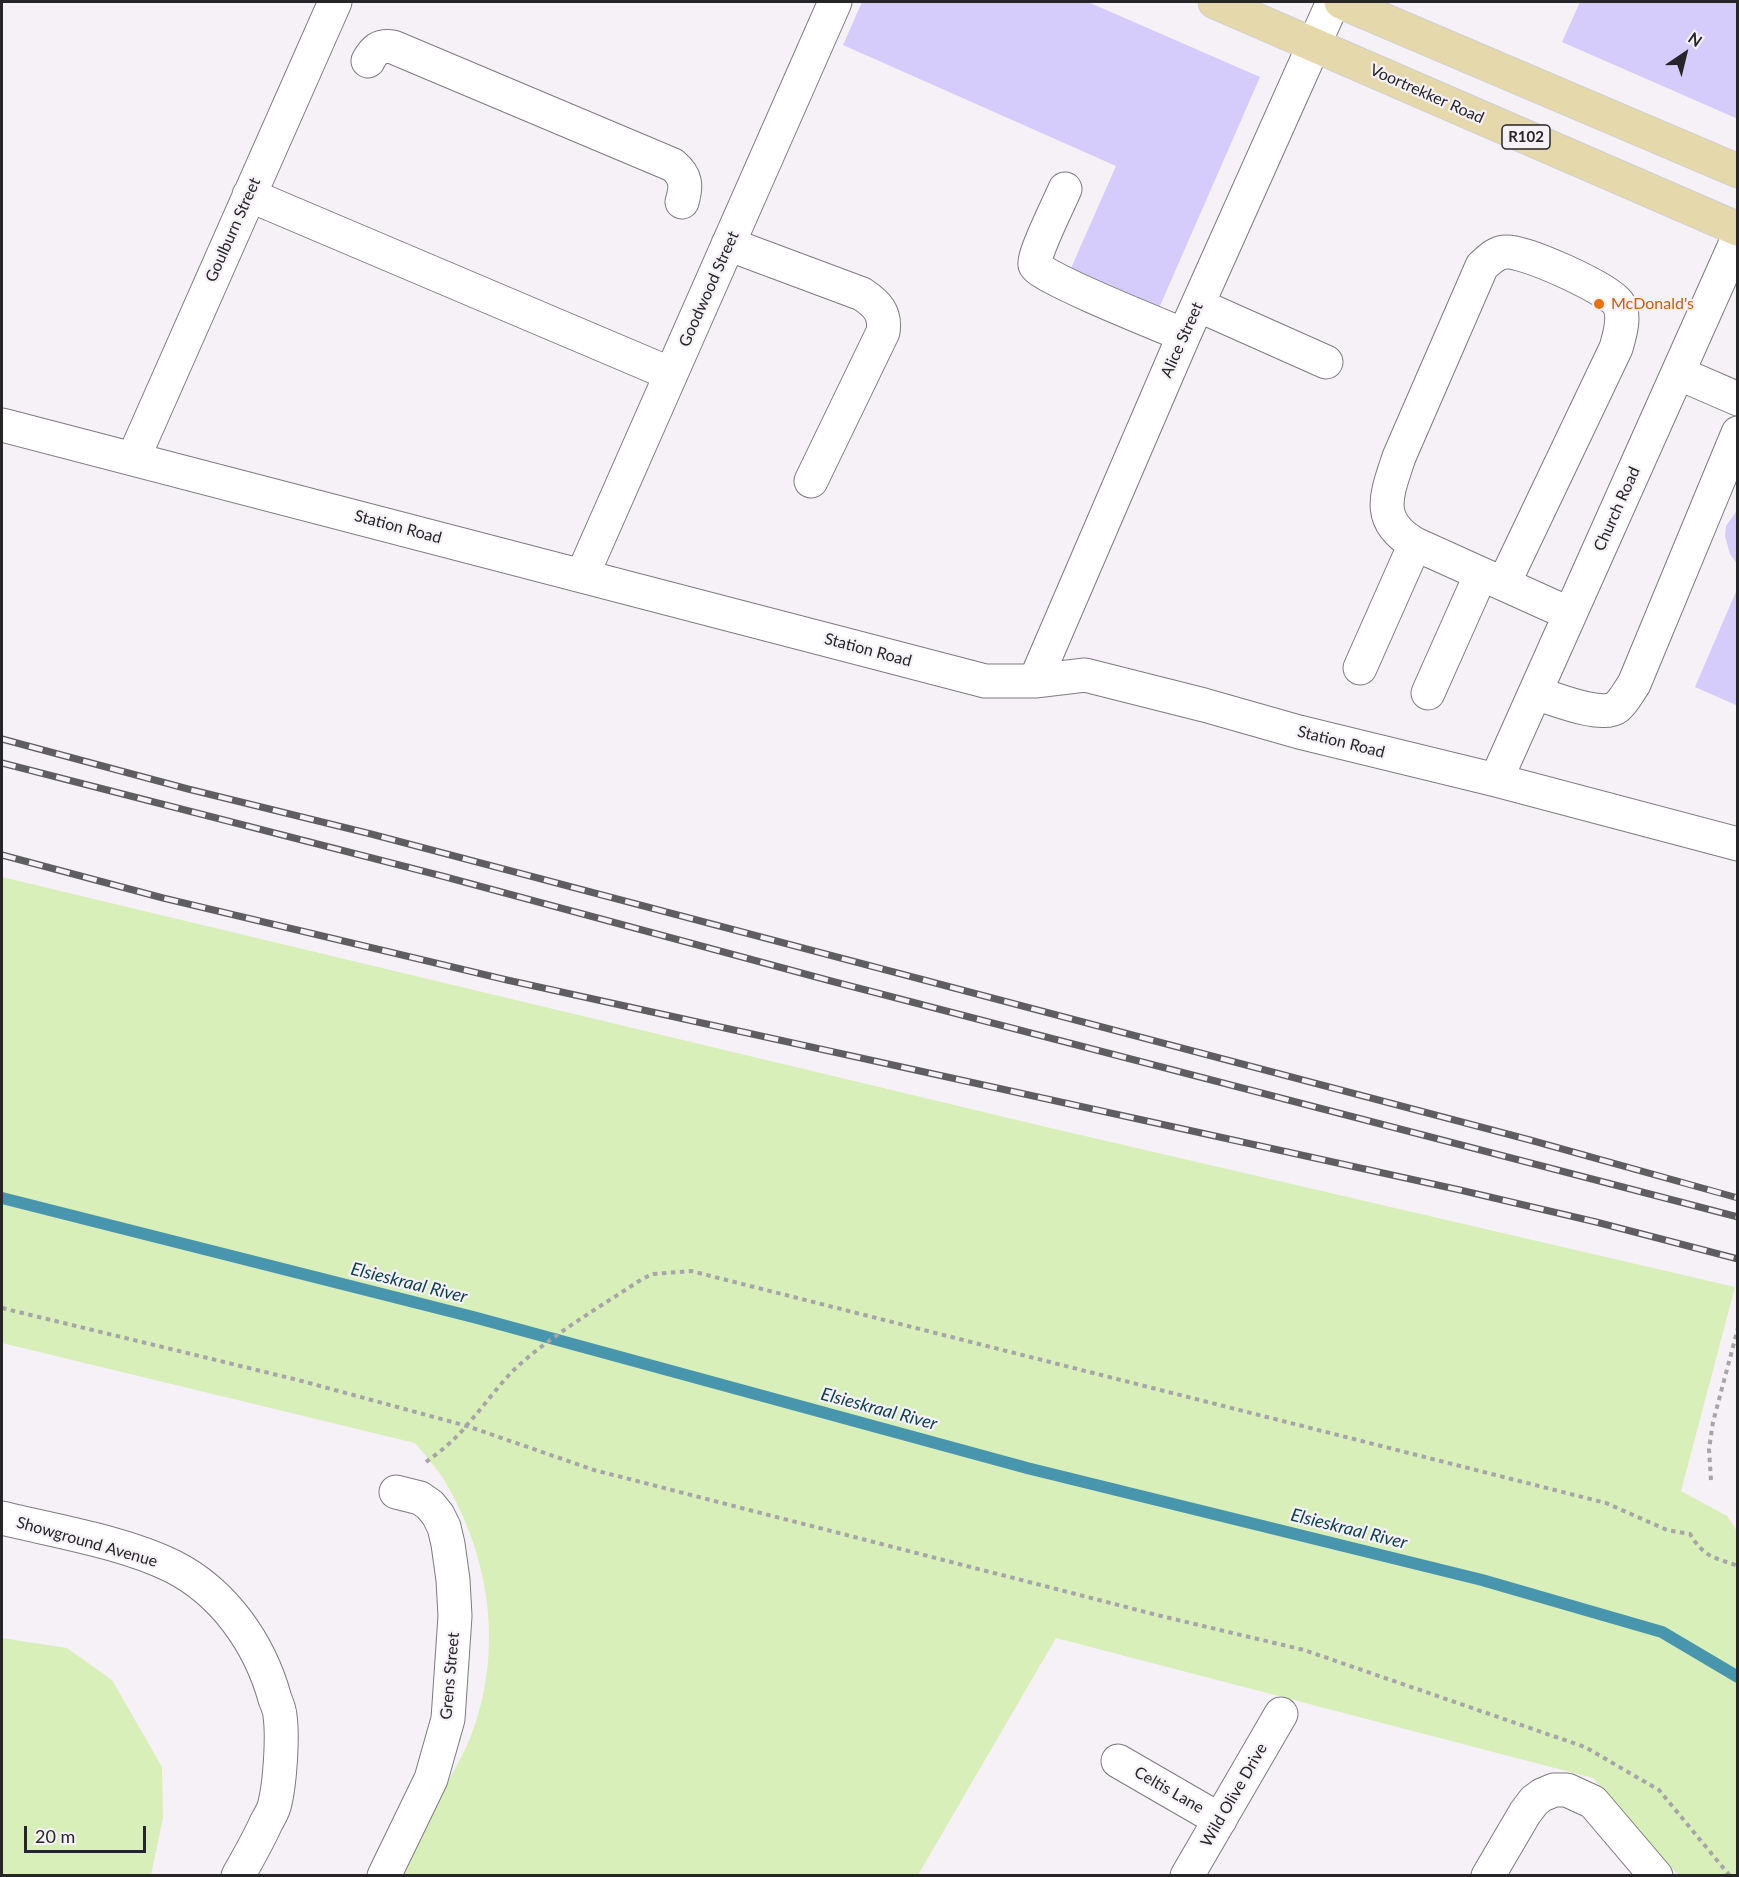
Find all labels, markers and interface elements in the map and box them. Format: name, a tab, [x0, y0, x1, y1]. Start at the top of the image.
north arrow	[1655, 24, 1715, 84]
text: N	[1685, 28, 1706, 50]
street label: Voortrekker Road	[1367, 60, 1487, 128]
road number: R102	[1502, 125, 1550, 149]
street label: Goulburn Street	[201, 175, 265, 285]
street label: Goodwood Street	[675, 228, 743, 350]
place label: McDonald's	[1611, 294, 1694, 314]
marker: McDonald's	[1592, 297, 1606, 311]
street label: Alice Street	[1157, 299, 1207, 381]
street label: Church Road	[1590, 464, 1644, 554]
street label: Station Road	[352, 506, 444, 548]
street label: Station Road	[822, 629, 914, 671]
street label: Station Road	[1295, 722, 1387, 762]
water label: Elsieskraal River	[348, 1258, 470, 1308]
water label: Elsieskraal River	[819, 1383, 939, 1435]
water label: Elsieskraal River	[1288, 1504, 1410, 1554]
street label: Showground Avenue	[14, 1513, 160, 1571]
street label: Grens Street	[437, 1632, 463, 1720]
street label: Wild Olive Drive	[1197, 1740, 1271, 1850]
street label: Celtis Lane	[1131, 1762, 1207, 1818]
scale bar	[27, 1814, 148, 1852]
text: 20 m	[35, 1825, 75, 1847]

